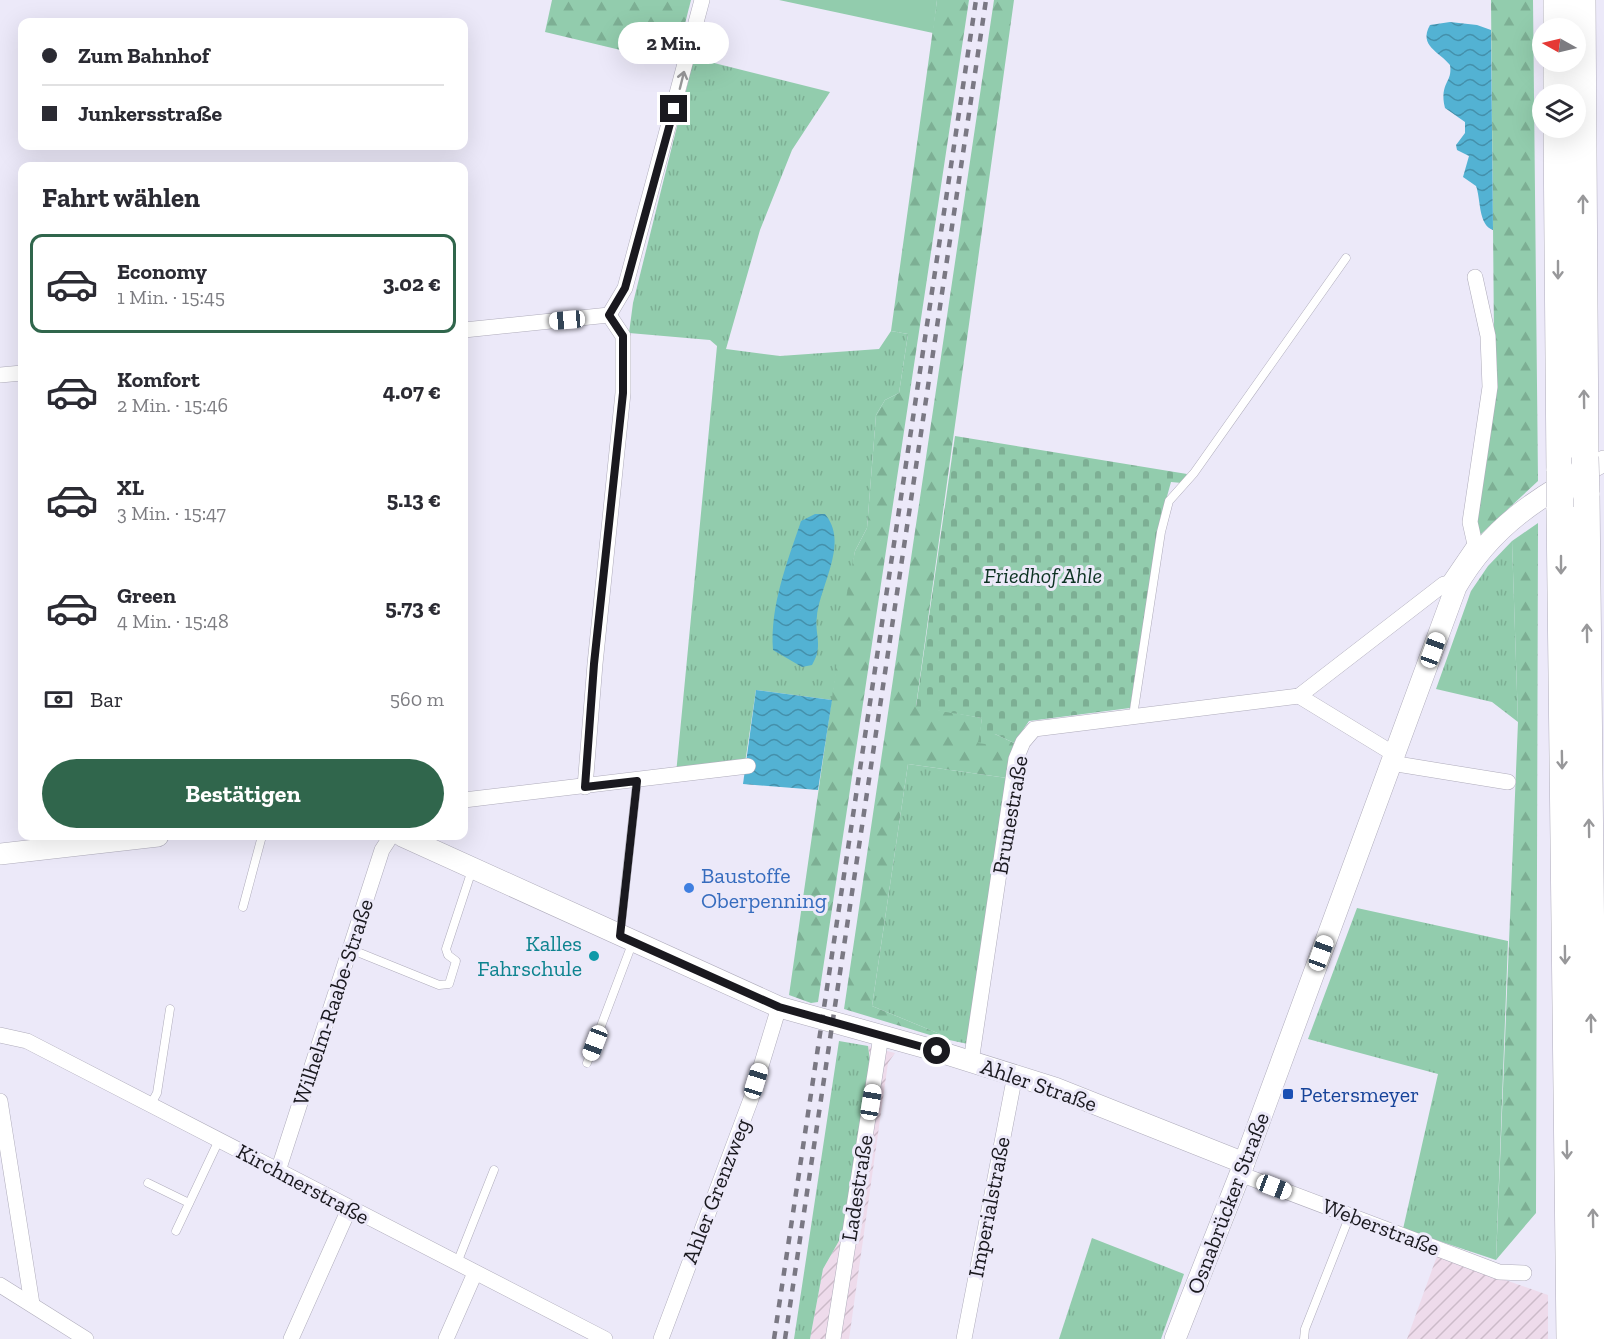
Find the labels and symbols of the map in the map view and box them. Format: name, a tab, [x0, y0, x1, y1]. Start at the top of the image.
north arrow	[1532, 18, 1586, 72]
callout: 2 Min.	[618, 22, 730, 64]
one-way arrow	[677, 71, 688, 90]
route end	[660, 95, 687, 122]
one-way arrow	[1577, 194, 1589, 214]
one-way arrow	[1552, 259, 1564, 279]
car	[548, 309, 586, 331]
one-way arrow	[1578, 389, 1590, 409]
one-way arrow	[1555, 555, 1567, 575]
park label: Friedhof Ahle	[984, 562, 1102, 589]
one-way arrow	[1581, 623, 1593, 643]
car	[1418, 630, 1448, 670]
one-way arrow	[1556, 750, 1568, 770]
street label: Brunestraße	[986, 753, 1034, 877]
one-way arrow	[1583, 818, 1595, 838]
place label: Baustoffe Oberpenning	[701, 862, 827, 914]
marker: Baustoffe Oberpenning	[682, 881, 696, 895]
street label: Wilhelm-Raabe-Straße	[287, 895, 379, 1109]
place label: Kalles Fahrschule	[477, 930, 582, 982]
car	[1306, 933, 1336, 973]
one-way arrow	[1559, 945, 1571, 965]
marker: Kalles Fahrschule	[587, 949, 601, 963]
one-way arrow	[1585, 1013, 1597, 1033]
car	[580, 1023, 610, 1063]
route start	[923, 1037, 950, 1064]
street label: Ahler Straße	[977, 1053, 1101, 1117]
car	[742, 1061, 770, 1101]
place label: Petersmeyer	[1300, 1081, 1419, 1108]
car	[859, 1083, 883, 1121]
marker: Petersmeyer	[1281, 1087, 1295, 1101]
street label: Osnabrücker Straße	[1181, 1108, 1275, 1298]
street label: Ahler Grenzweg	[676, 1115, 756, 1267]
street label: Ladestraße	[835, 1133, 879, 1243]
street label: Imperialstraße	[962, 1134, 1016, 1280]
street label: Kirchnerstraße	[232, 1138, 374, 1230]
one-way arrow	[1562, 1140, 1573, 1160]
car	[1254, 1172, 1294, 1202]
street label: Weberstraße	[1318, 1192, 1444, 1262]
one-way arrow	[1587, 1208, 1599, 1228]

